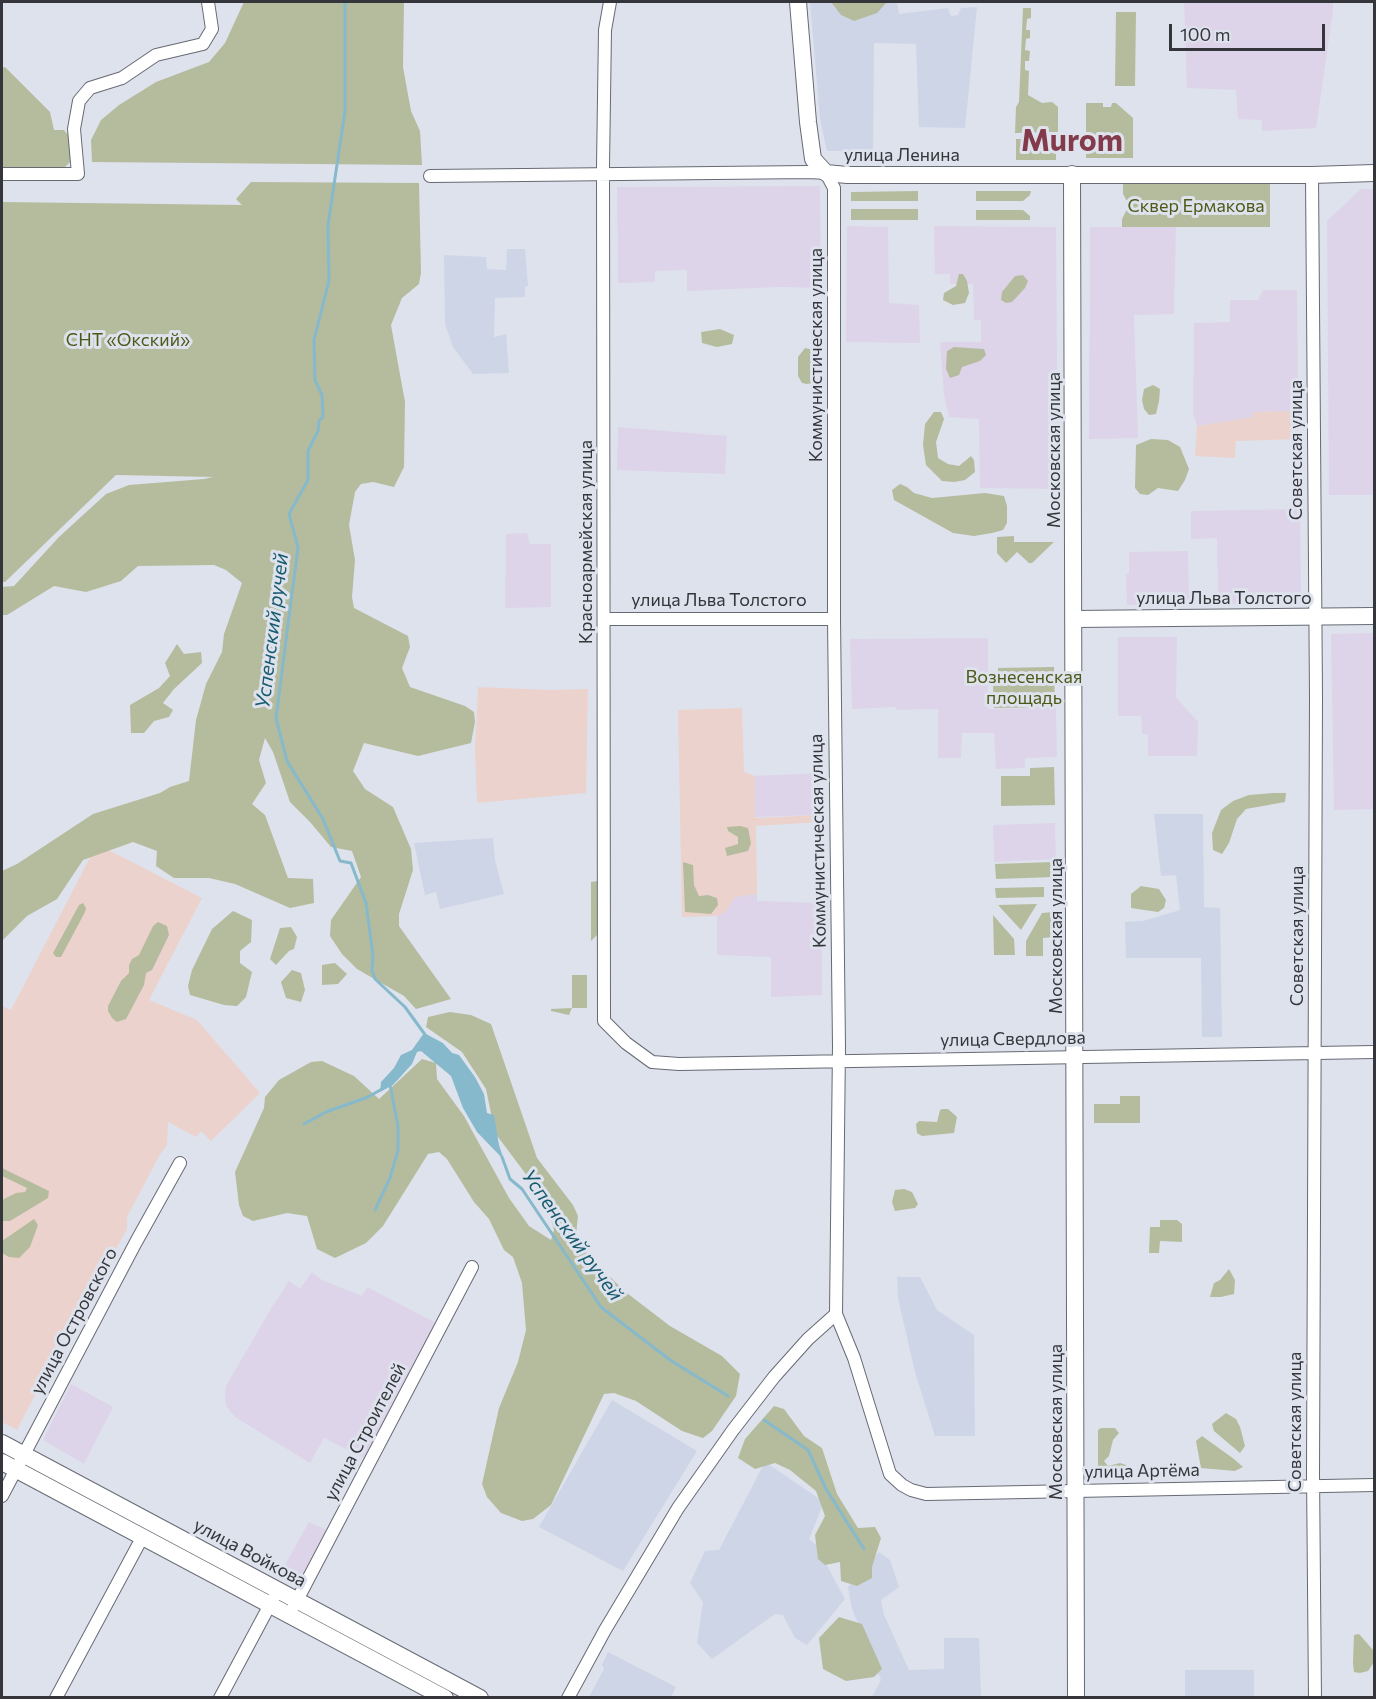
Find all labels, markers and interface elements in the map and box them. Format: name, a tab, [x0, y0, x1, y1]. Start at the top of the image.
scale bar	[1172, 12, 1328, 50]
text: 100 m	[1180, 23, 1230, 45]
district label: Murom	[1021, 123, 1123, 159]
street label: улица Ленина	[844, 144, 960, 166]
park label: Сквер Ермакова	[1127, 195, 1265, 217]
street label: Коммунистическая улица	[805, 248, 827, 462]
park label: СНТ «Окский»	[66, 329, 190, 351]
street label: Московская улица	[1043, 372, 1065, 528]
street label: Советская улица	[1285, 380, 1307, 520]
street label: Красноармейская улица	[575, 440, 597, 644]
water label: Успенский ручей	[251, 552, 293, 710]
street label: улица Льва Толстого	[1136, 587, 1312, 609]
street label: улица Льва Толстого	[631, 589, 807, 611]
park label: Вознесенская площадь	[966, 666, 1082, 708]
street label: Коммунистическая улица	[805, 734, 831, 948]
street label: Московская улица	[1045, 858, 1067, 1014]
street label: Советская улица	[1286, 866, 1308, 1006]
street label: улица Свердлова	[940, 1027, 1086, 1051]
water label: Успенский ручей	[516, 1165, 628, 1305]
street label: улица Островского	[26, 1244, 122, 1398]
street label: Московская улица	[1045, 1344, 1067, 1500]
street label: Советская улица	[1284, 1352, 1306, 1492]
street label: улица Строителей	[320, 1359, 410, 1505]
street label: улица Артёма	[1084, 1459, 1200, 1483]
street label: улица Войкова	[190, 1514, 310, 1592]

